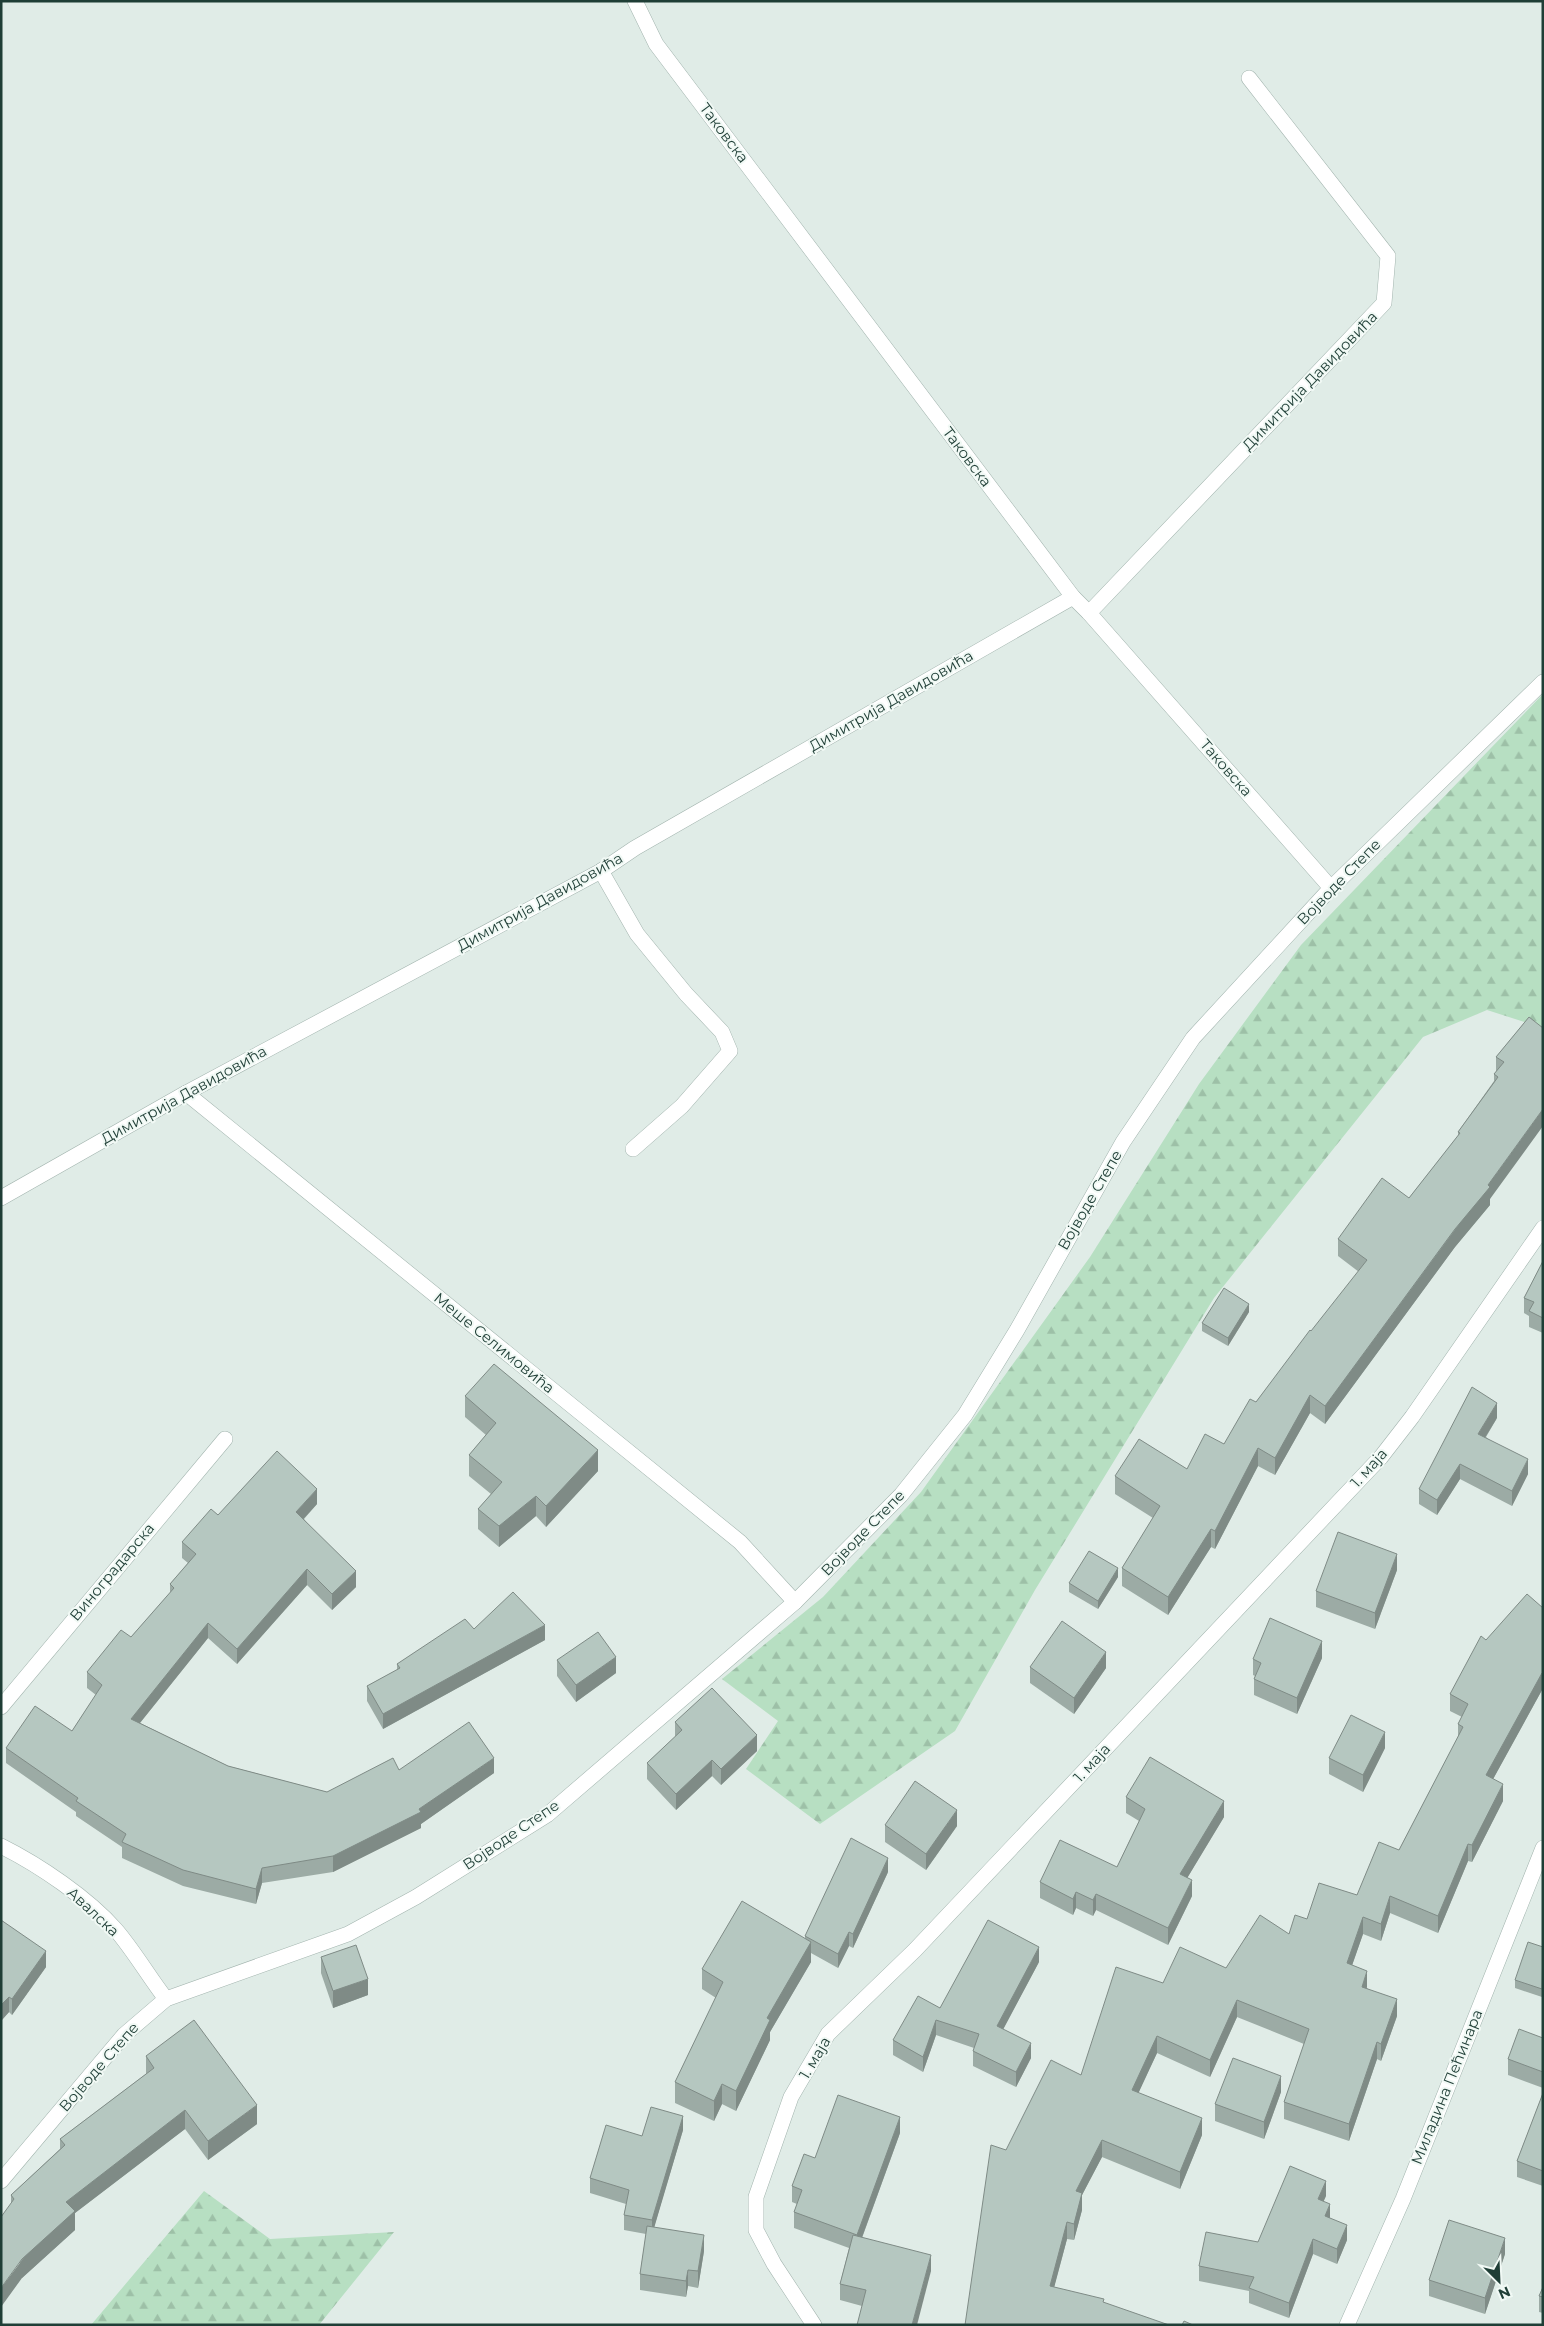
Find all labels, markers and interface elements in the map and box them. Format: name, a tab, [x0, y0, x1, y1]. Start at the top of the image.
street label: Таковска	[696, 99, 753, 166]
street label: Димитрија Давидовића	[1238, 307, 1381, 454]
street label: Таковска	[939, 423, 996, 490]
street label: Димитрија Давидовића	[805, 646, 976, 755]
street label: Таковска	[1196, 735, 1257, 800]
street label: Војводе Степе	[1293, 835, 1384, 929]
street label: Димитрија Давидовића	[454, 848, 626, 955]
street label: Димитрија Давидовића	[98, 1041, 270, 1148]
street label: Војводе Степе	[1053, 1146, 1126, 1253]
street label: Меше Селимовића	[430, 1288, 558, 1397]
street label: 1. маја	[1346, 1444, 1391, 1491]
street label: Војводе Степе	[817, 1486, 908, 1580]
street label: Виноградарска	[65, 1519, 158, 1624]
street label: 1. маја	[1069, 1739, 1114, 1786]
street label: Војводе Степе	[459, 1795, 563, 1874]
street label: Авалска	[63, 1883, 123, 1940]
street label: Миладина Пећинара	[1407, 2006, 1486, 2167]
street label: Војводе Степе	[55, 2018, 143, 2115]
street label: 1. маја	[795, 2033, 835, 2082]
north arrow	[1474, 2256, 1524, 2306]
text: N	[1495, 2282, 1513, 2303]

